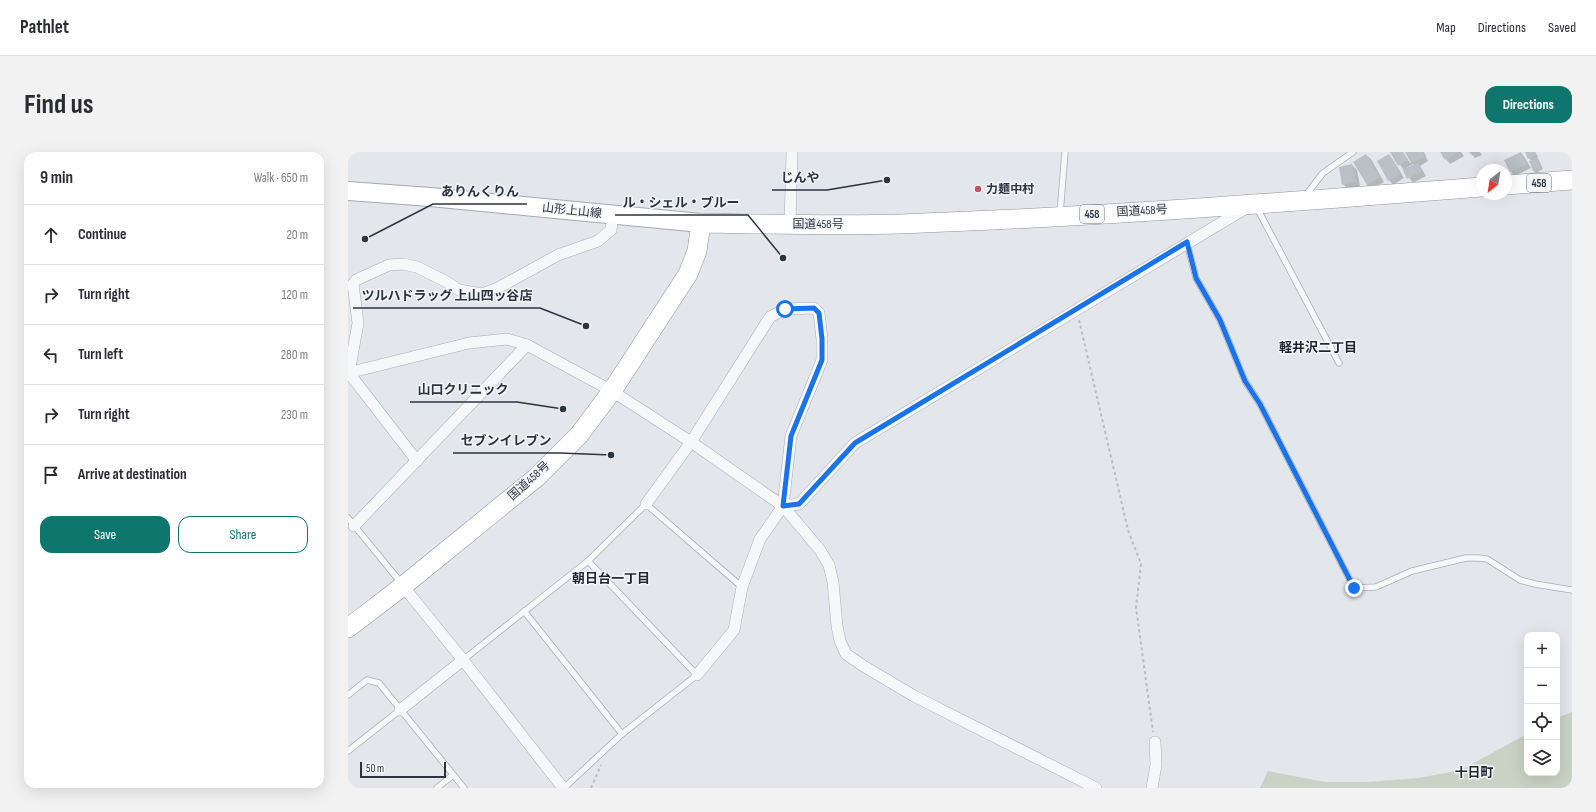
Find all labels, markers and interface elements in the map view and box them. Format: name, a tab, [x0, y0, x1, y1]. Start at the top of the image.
text: Pathlet	[20, 16, 69, 39]
text: Map	[1436, 19, 1456, 36]
text: Directions	[1478, 19, 1526, 36]
text: Saved	[1548, 19, 1576, 36]
button: Directions	[1485, 86, 1572, 123]
text: Find us	[24, 88, 93, 121]
north arrow	[1476, 164, 1512, 200]
callout: じんや	[772, 165, 827, 190]
text: 9 min	[40, 168, 73, 188]
text: Walk · 650 m	[254, 170, 308, 186]
text: じんや	[780, 170, 820, 186]
road number: 458	[1527, 174, 1551, 192]
callout: ありんくりん	[433, 179, 527, 204]
place label: 力麺中村	[986, 182, 1034, 197]
text: ありんくりん	[441, 184, 519, 200]
marker: 力麺中村	[973, 184, 983, 194]
callout: ル・シェル・ブルー	[615, 190, 748, 215]
text: ル・シェル・ブルー	[622, 195, 740, 211]
street label: 山形上山線	[541, 200, 603, 222]
street label: 国道458号	[1116, 202, 1168, 220]
road number: 458	[1080, 205, 1104, 223]
street label: 国道458号	[792, 217, 844, 232]
icon: ahead	[40, 224, 62, 246]
text: Continue	[78, 225, 127, 244]
text: 20 m	[286, 227, 308, 243]
callout: ツルハドラッグ 上山四ッ谷店	[353, 283, 540, 308]
icon: right	[40, 284, 62, 306]
text: Turn right	[78, 285, 130, 304]
text: 120 m	[282, 287, 308, 303]
text: ツルハドラッグ 上山四ッ谷店	[361, 288, 533, 304]
route start	[776, 300, 794, 318]
district label: 軽井沢二丁目	[1279, 340, 1357, 356]
icon: left	[40, 344, 62, 366]
text: Turn left	[78, 345, 123, 364]
text: 280 m	[281, 347, 308, 363]
callout: 山口クリニック	[410, 377, 517, 402]
text: 山口クリニック	[417, 382, 509, 398]
icon: right	[40, 404, 62, 426]
text: Turn right	[78, 405, 130, 424]
text: 230 m	[281, 407, 308, 423]
callout: セブンイレブン	[453, 428, 560, 453]
text: セブンイレブン	[460, 433, 552, 449]
street label: 国道458号	[505, 458, 553, 504]
icon: arrive	[40, 464, 62, 486]
text: Arrive at destination	[78, 465, 187, 484]
button: Save	[40, 516, 170, 553]
button: Share	[178, 516, 308, 553]
district label: 朝日台一丁目	[572, 571, 650, 587]
route end	[1345, 579, 1363, 597]
map controls	[1524, 632, 1560, 776]
button: +	[1524, 632, 1560, 668]
button: −	[1524, 668, 1560, 704]
button: locate	[1524, 704, 1560, 740]
button: layers	[1524, 740, 1560, 776]
scale bar	[360, 760, 446, 779]
text: 50 m	[366, 762, 384, 775]
district label: 十日町	[1454, 765, 1494, 781]

